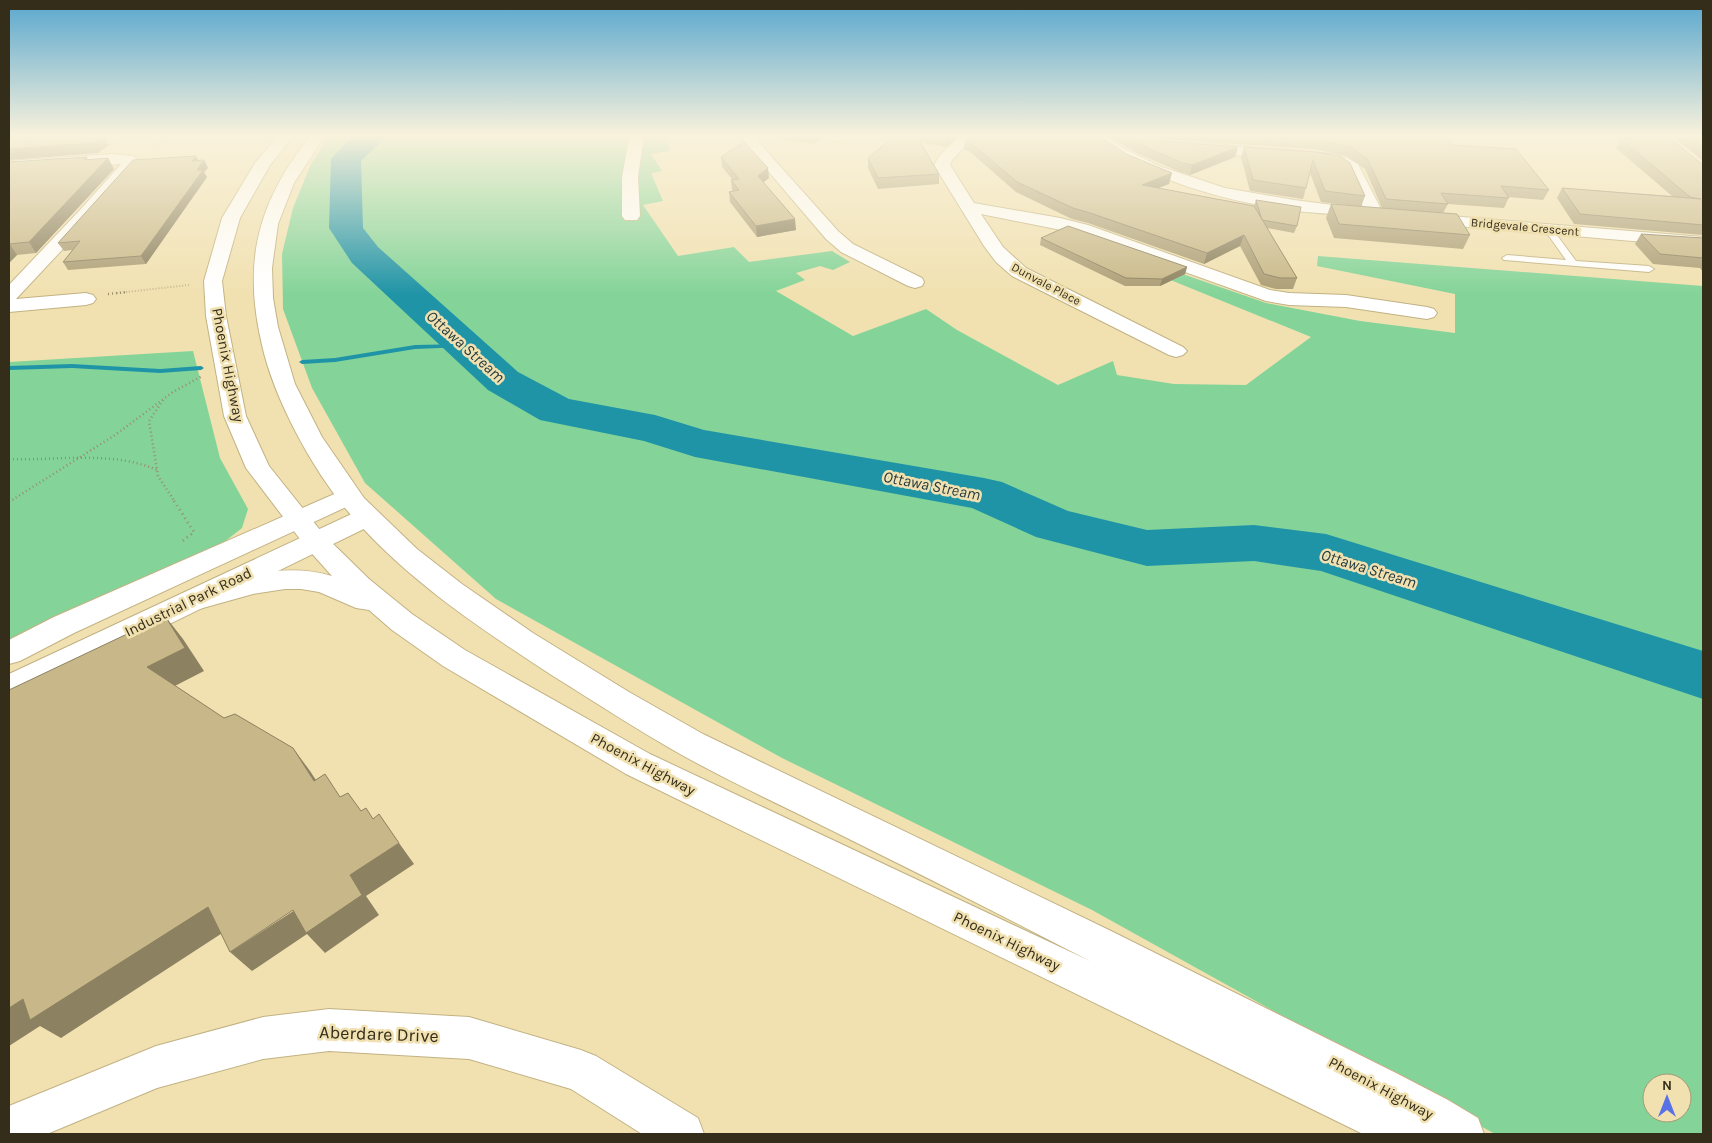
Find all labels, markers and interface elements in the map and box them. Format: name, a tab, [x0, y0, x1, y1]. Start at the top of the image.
street label: Bridgevale Crescent	[1470, 215, 1580, 239]
street label: Dunvale Place	[1009, 260, 1083, 308]
street label: Phoenix Highway	[208, 306, 248, 424]
water label: Ottawa Stream	[423, 306, 509, 386]
water label: Ottawa Stream	[882, 467, 982, 504]
water label: Ottawa Stream	[1319, 545, 1419, 592]
street label: Industrial Park Road	[122, 563, 254, 641]
street label: Phoenix Highway	[588, 729, 699, 799]
street label: Phoenix Highway	[951, 907, 1063, 975]
street label: Aberdare Drive	[319, 1021, 439, 1047]
street label: Phoenix Highway	[1326, 1053, 1437, 1123]
north arrow	[1642, 1073, 1692, 1123]
text: N	[1662, 1077, 1672, 1094]

